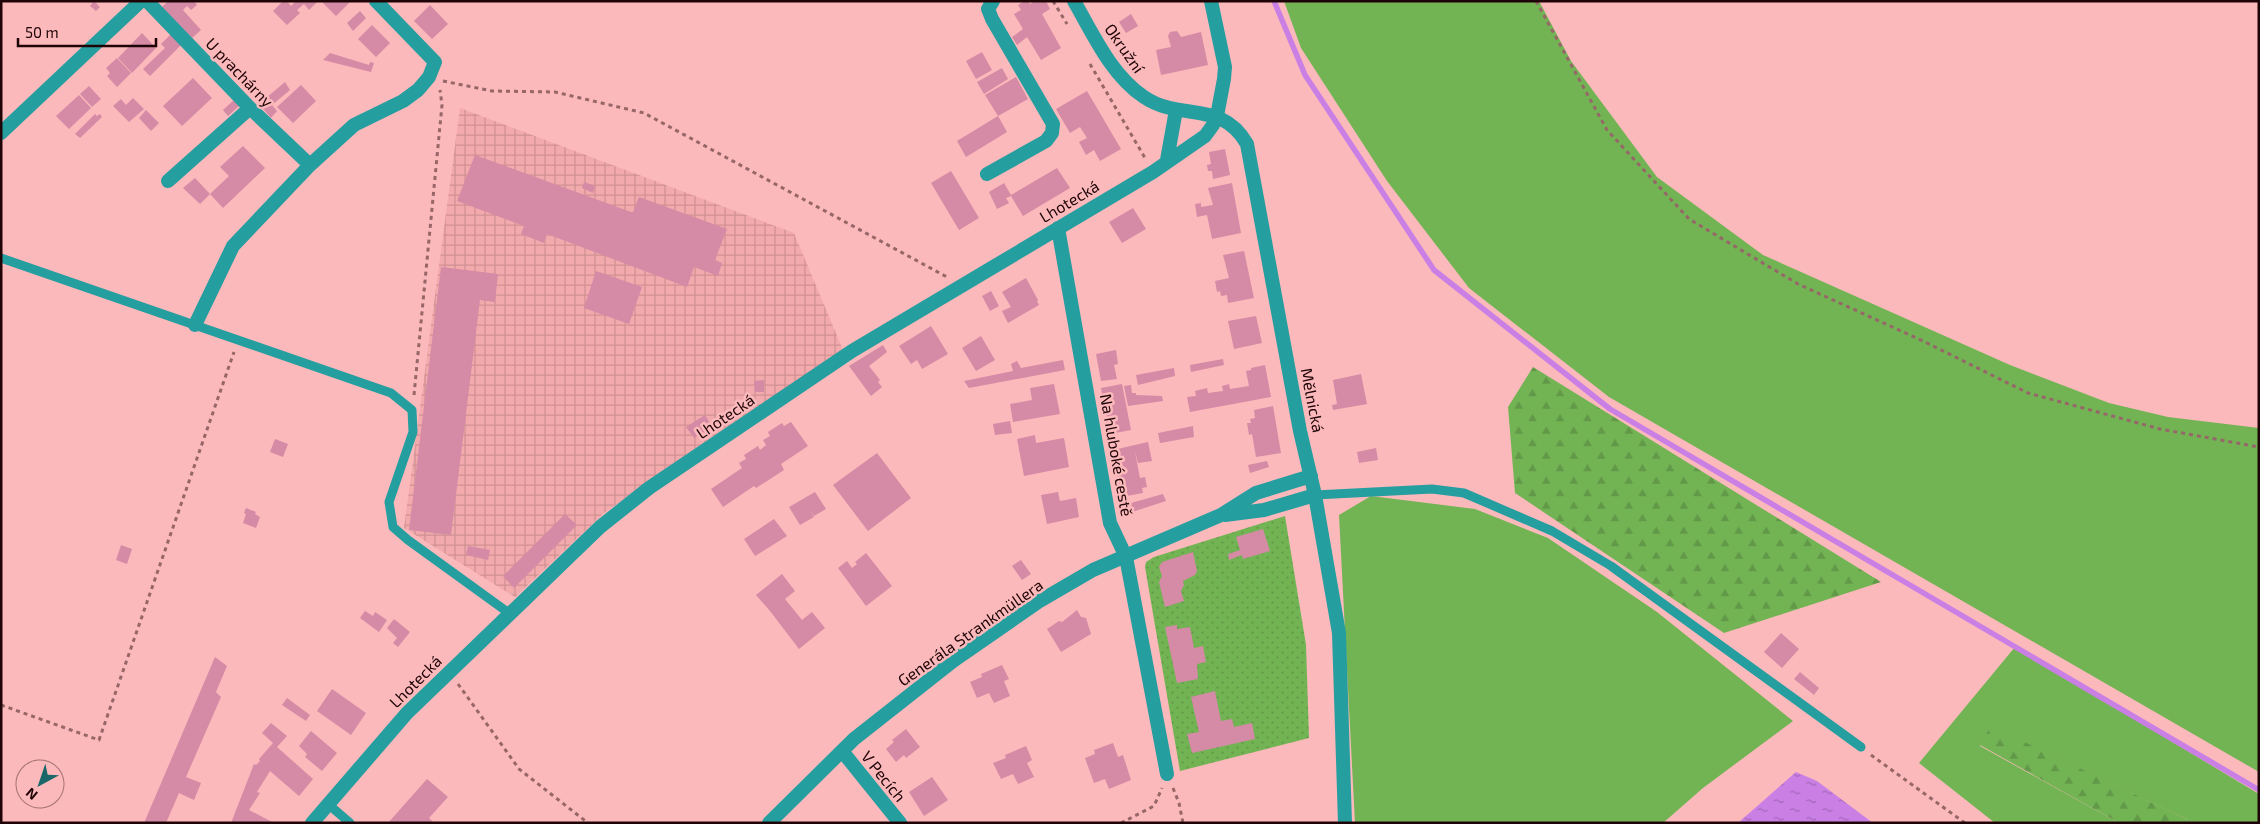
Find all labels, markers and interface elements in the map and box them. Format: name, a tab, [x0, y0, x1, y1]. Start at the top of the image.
scale bar	[18, 15, 155, 47]
street label: Okružní	[1101, 20, 1149, 77]
text: 50 m	[25, 23, 59, 41]
street label: U prachárny	[202, 33, 278, 111]
street label: Lhotecká	[1036, 176, 1102, 226]
street label: Mělnická	[1297, 366, 1329, 434]
street label: Lhotecká	[692, 390, 758, 442]
street label: Na hluboké cestě	[1097, 392, 1137, 518]
street label: Generála Strankmüllera	[894, 575, 1046, 689]
street label: Lhotecká	[385, 651, 445, 711]
street label: V Pecích	[858, 747, 910, 805]
north arrow	[15, 759, 65, 809]
text: N	[22, 785, 41, 804]

